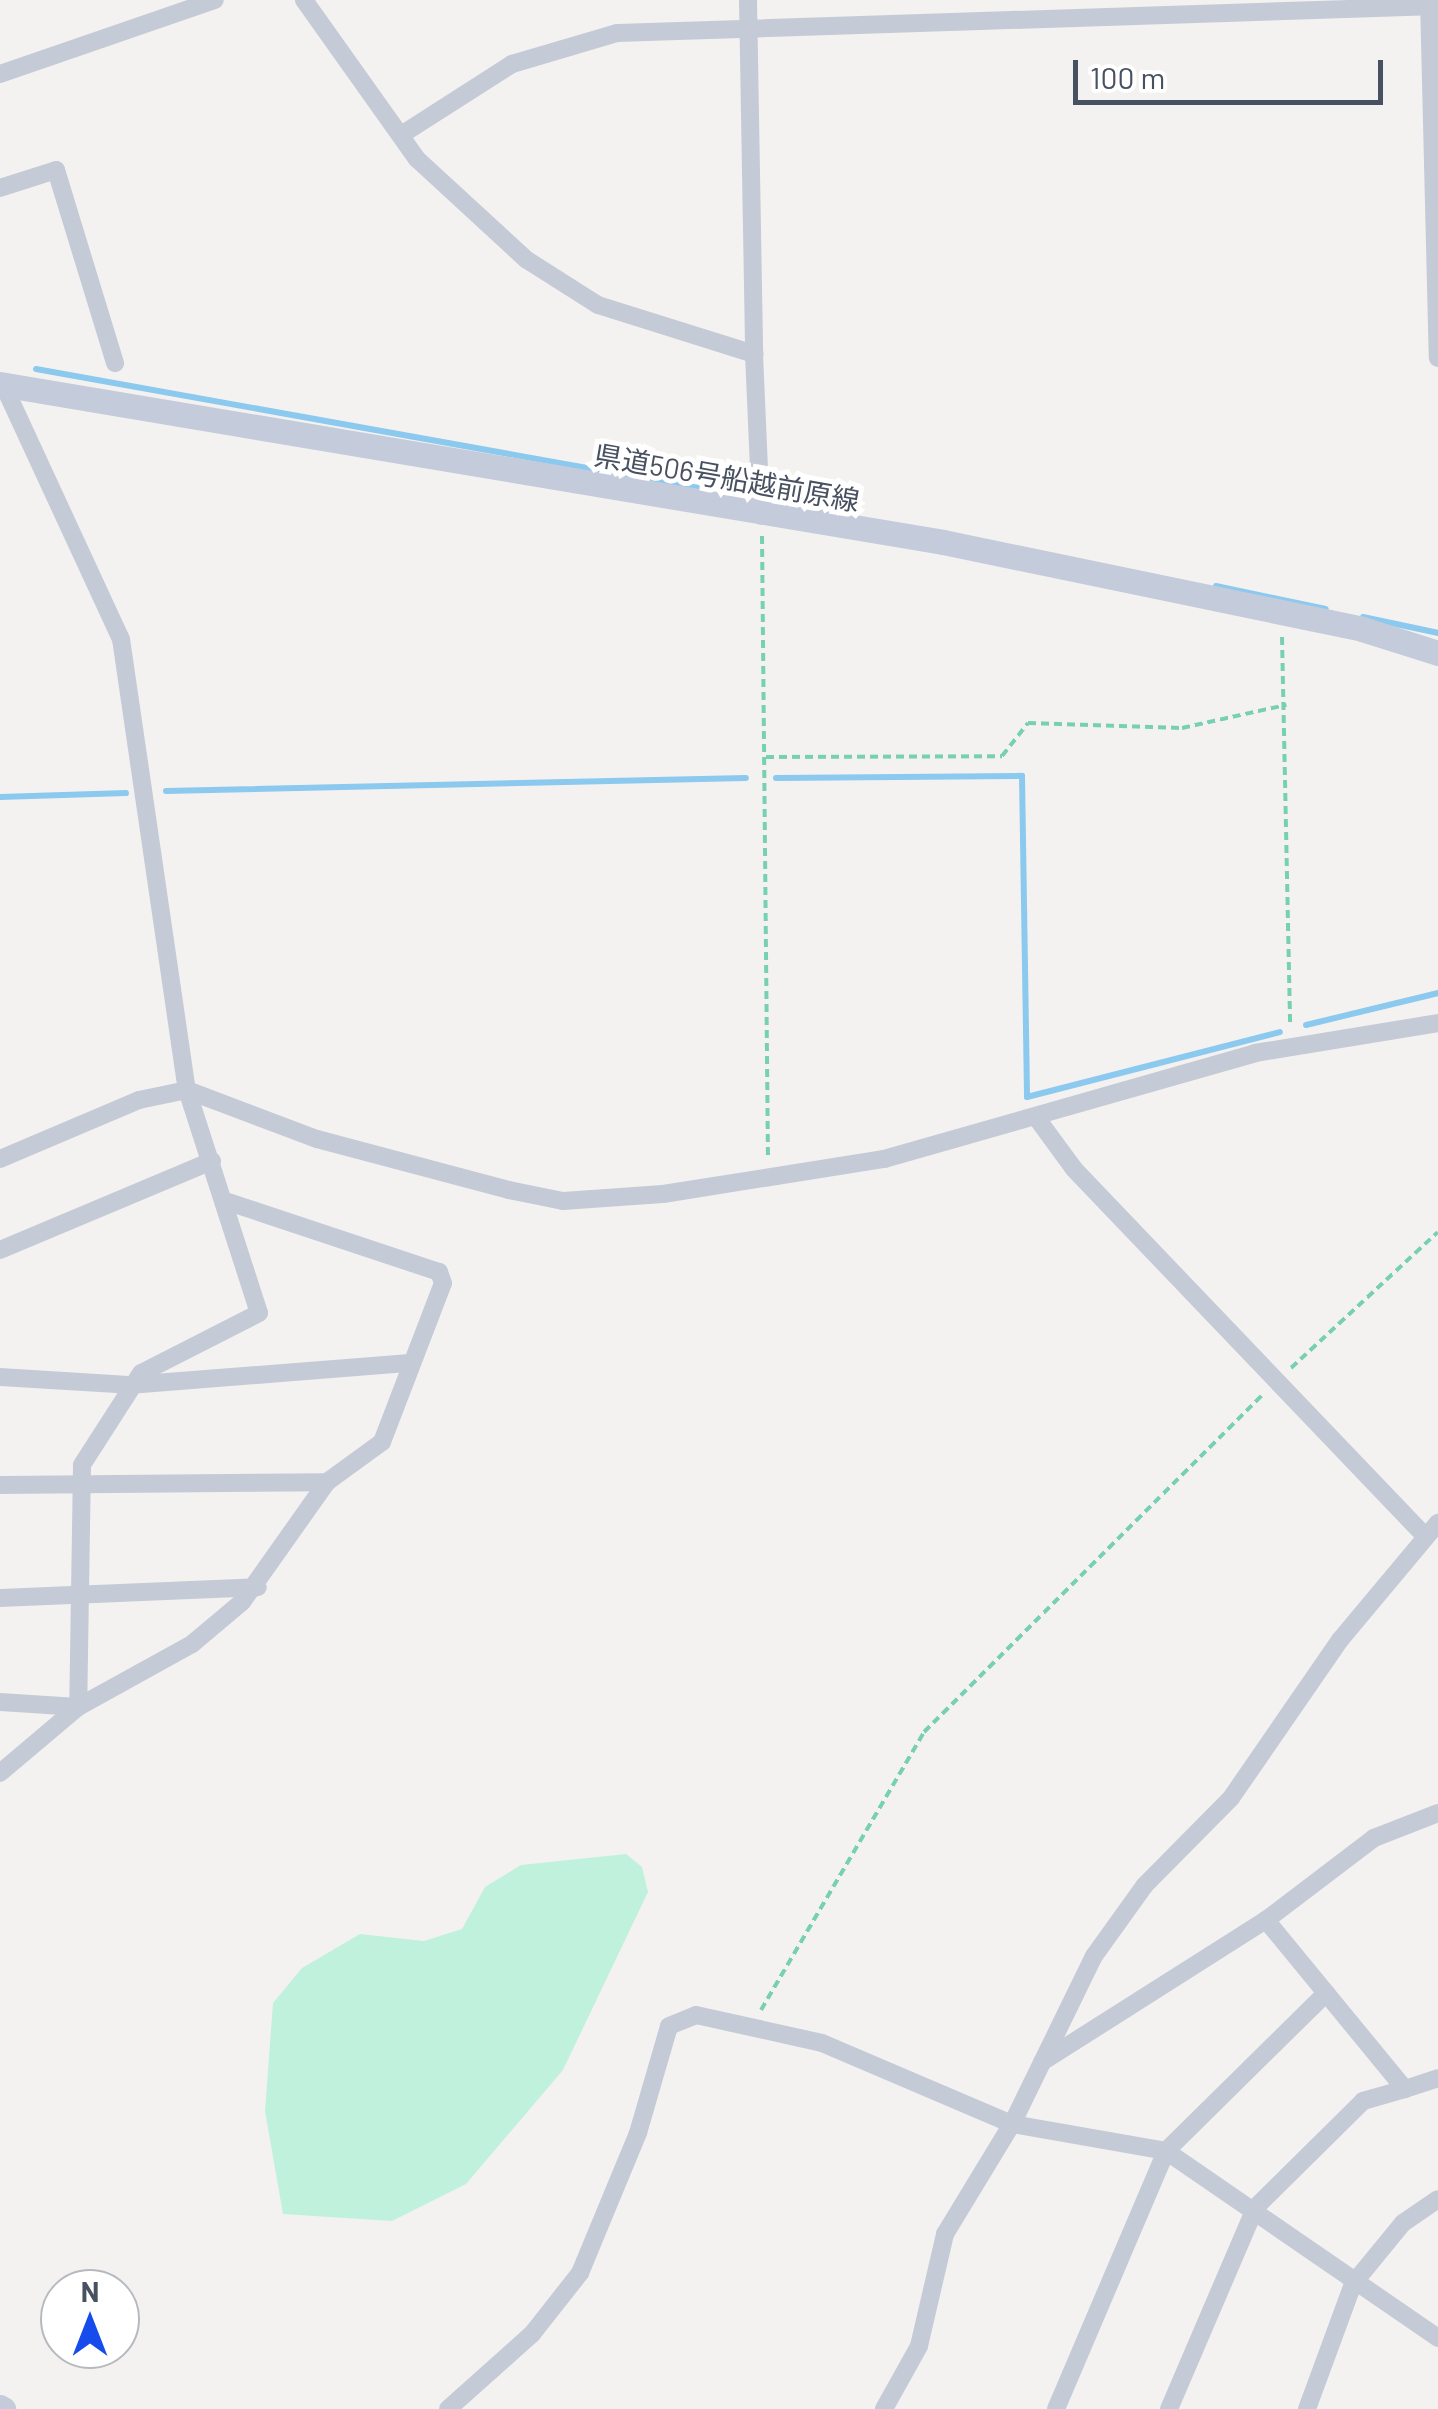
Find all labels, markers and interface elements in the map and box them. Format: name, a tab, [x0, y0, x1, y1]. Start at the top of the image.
scale bar	[1078, 40, 1388, 102]
text: 100 m	[1090, 59, 1165, 95]
street label: 県道506号船越前原線	[592, 437, 862, 517]
north arrow	[40, 2269, 140, 2369]
text: N	[81, 2274, 99, 2308]

